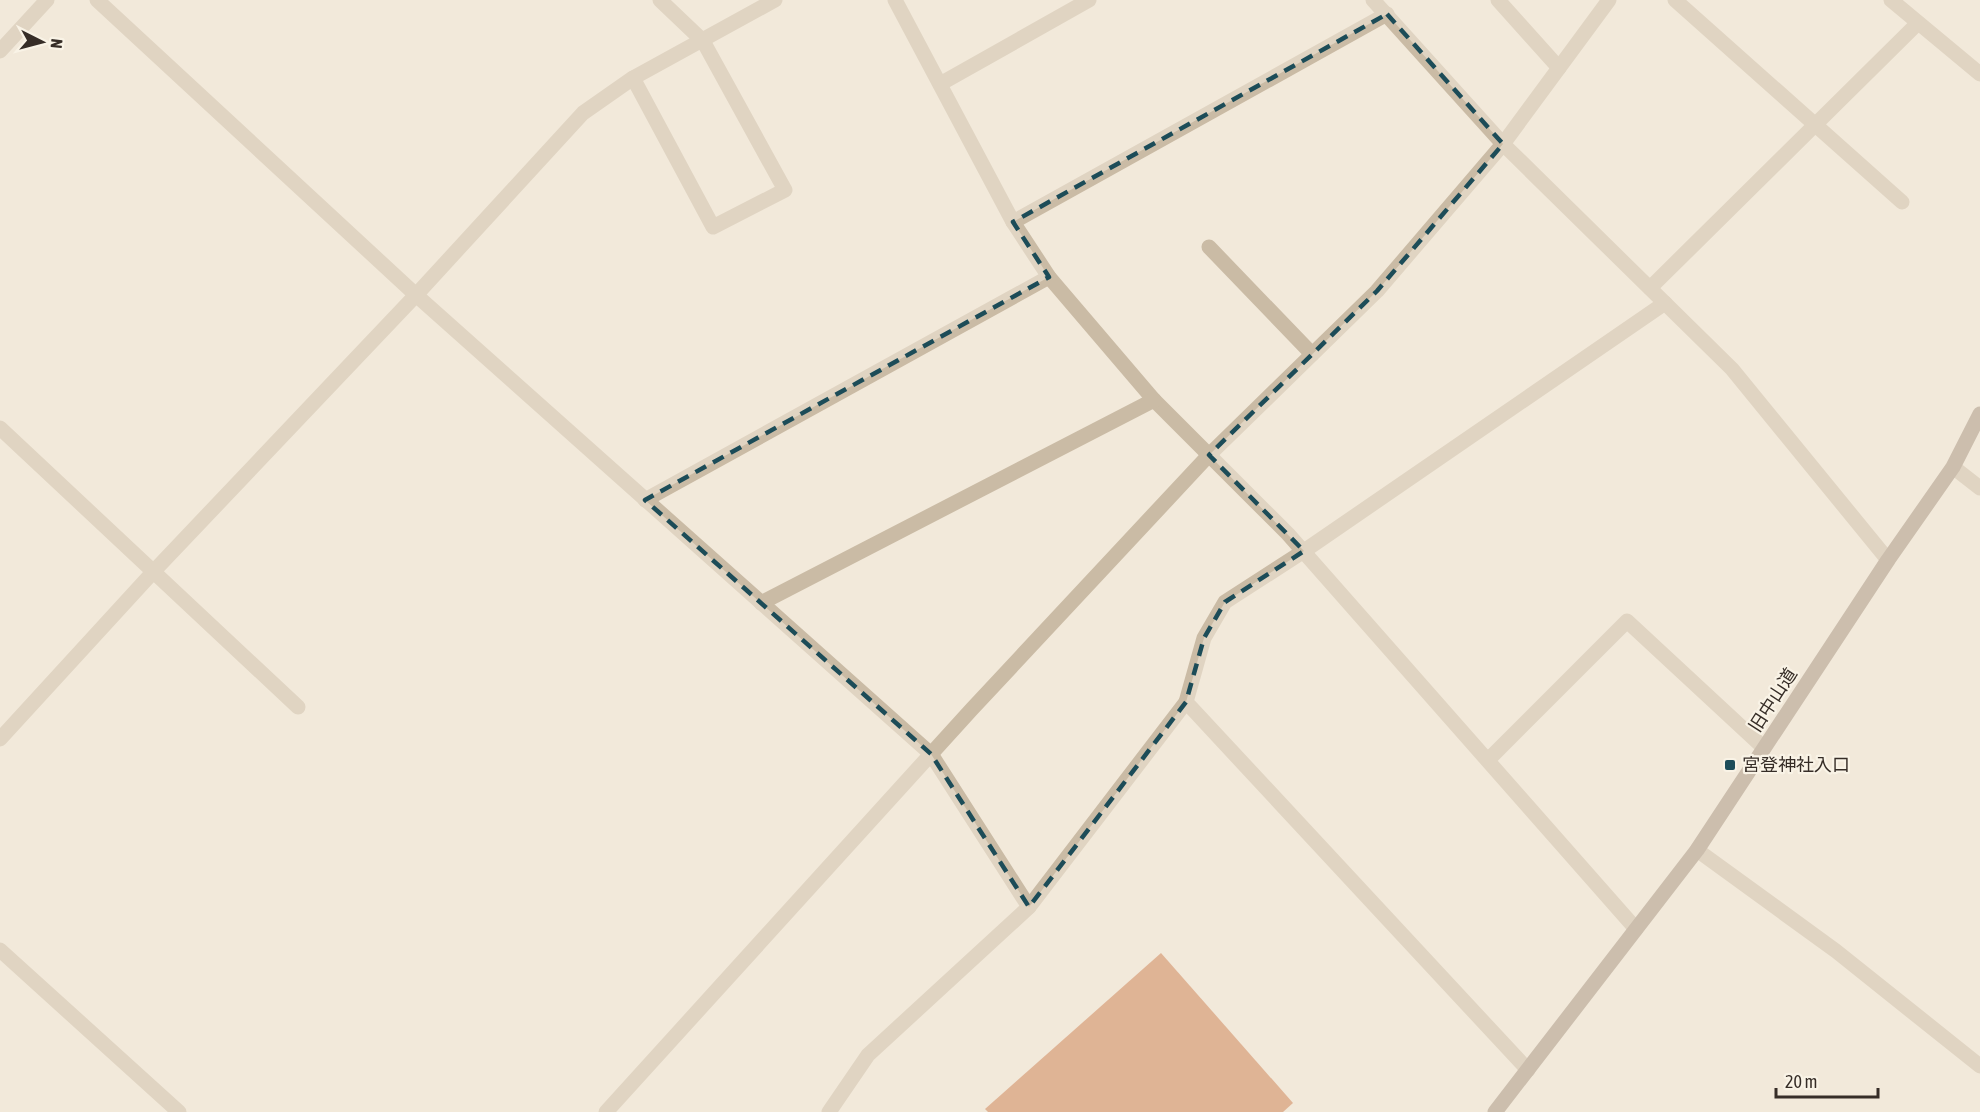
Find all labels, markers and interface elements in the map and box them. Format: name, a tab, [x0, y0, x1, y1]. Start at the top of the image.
north arrow	[12, 12, 72, 72]
text: N	[47, 38, 66, 49]
street label: 旧中山道	[1744, 664, 1801, 736]
place label: 宮登神社入口	[1742, 754, 1850, 775]
marker: 宮登神社入口	[1723, 758, 1737, 772]
scale bar	[1776, 1061, 1878, 1099]
text: 20 m	[1785, 1071, 1817, 1092]

